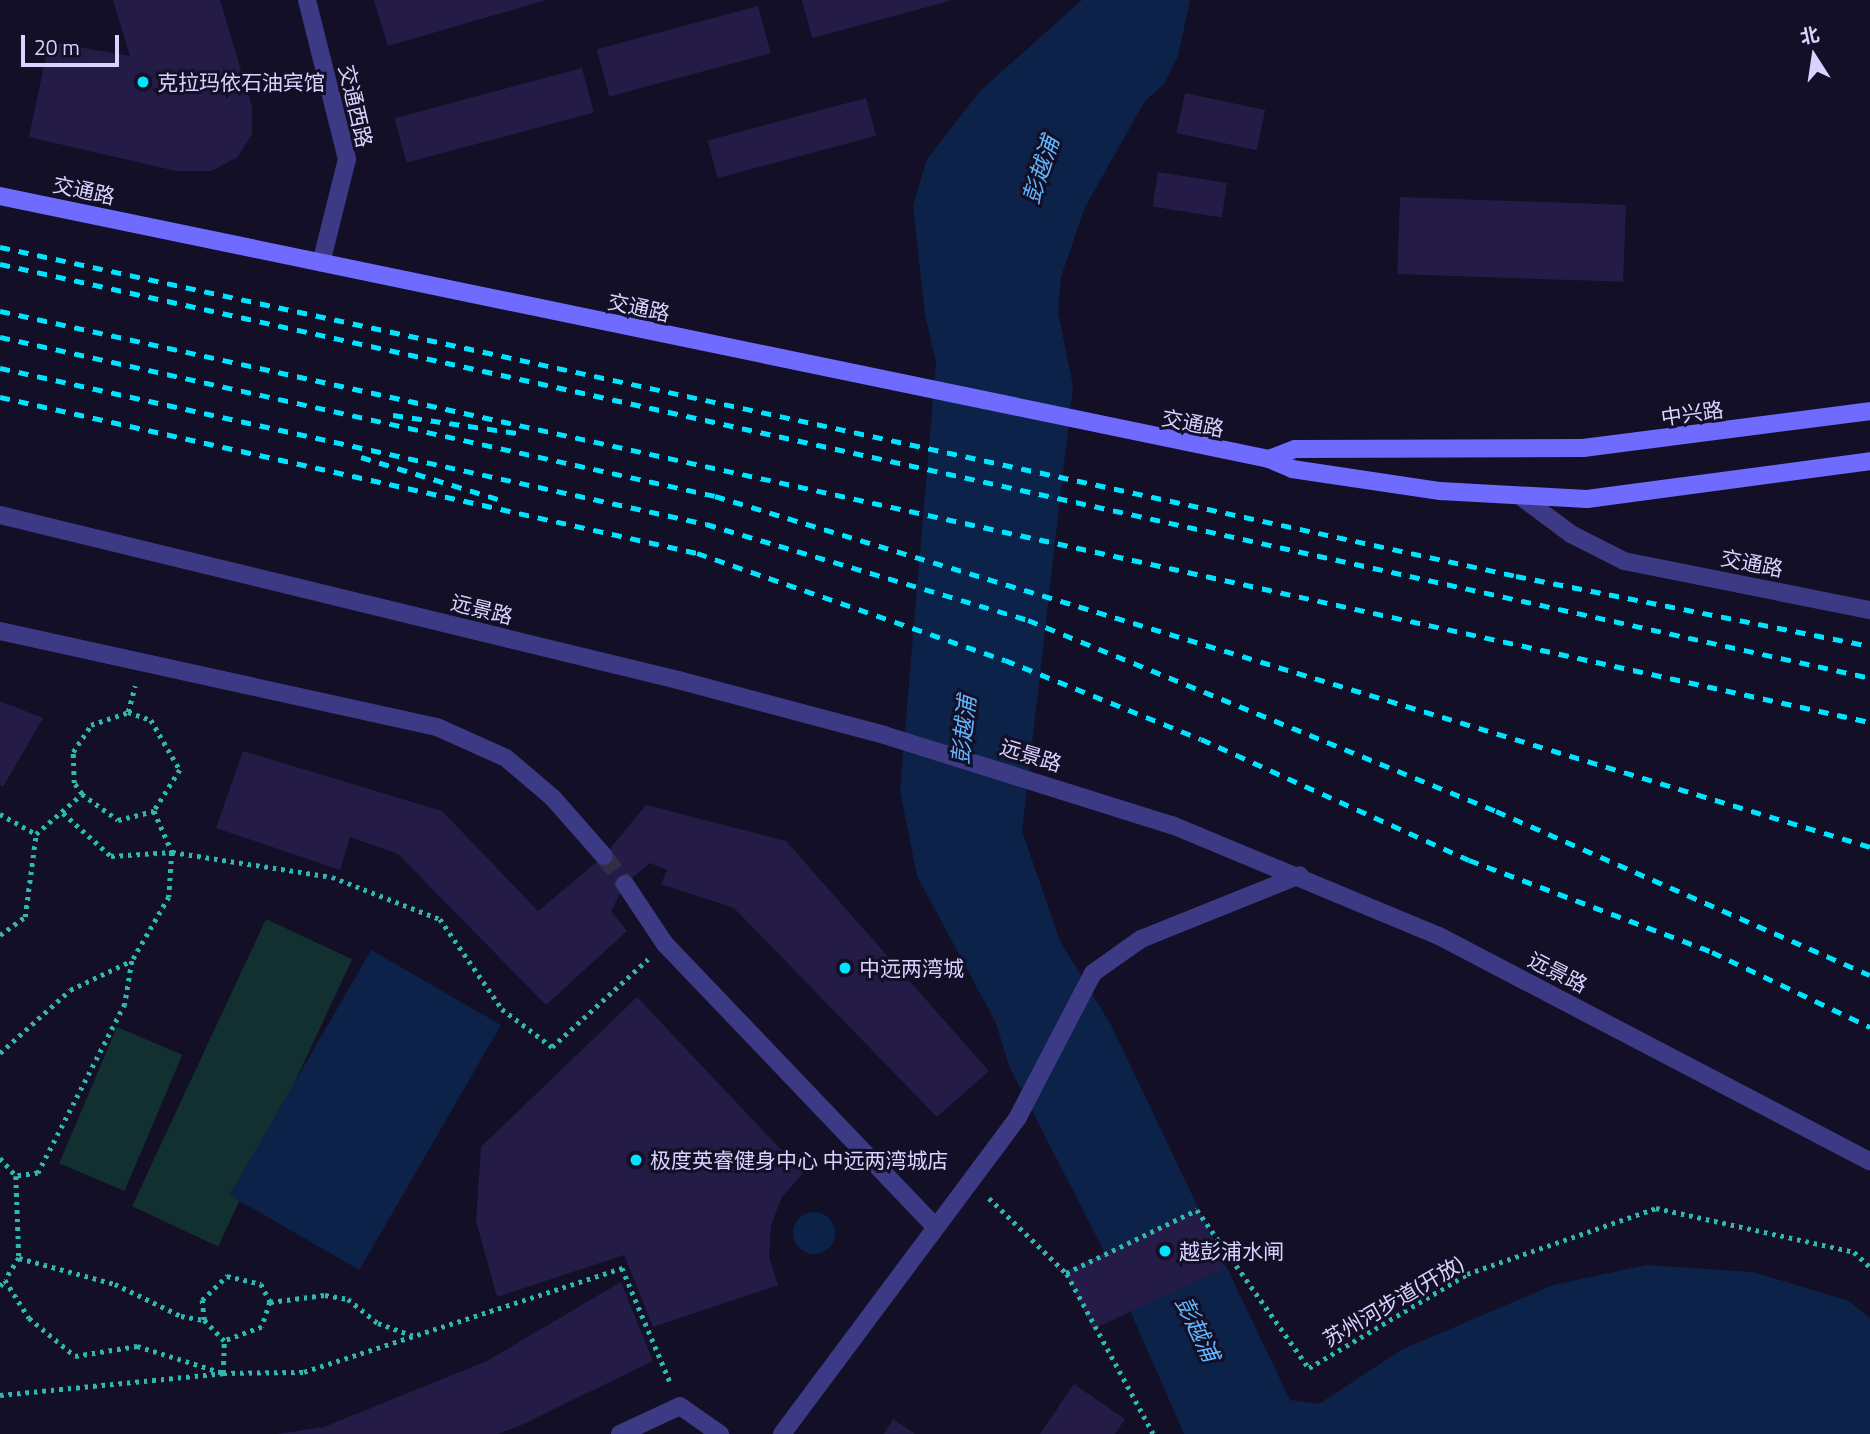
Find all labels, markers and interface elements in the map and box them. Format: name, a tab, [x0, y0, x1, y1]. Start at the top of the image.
text: 北	[1797, 19, 1822, 51]
scale bar	[24, 21, 122, 65]
north arrow	[1779, 21, 1849, 91]
text: 20 m	[34, 31, 80, 63]
street label: 交通西路	[334, 62, 378, 150]
place label: 克拉玛依石油宾馆	[157, 69, 325, 95]
marker: 克拉玛依石油宾馆	[135, 74, 151, 90]
water label: 彭越浦	[1017, 133, 1065, 207]
street label: 交通路	[51, 171, 117, 209]
street label: 交通路	[606, 288, 672, 326]
street label: 中兴路	[1659, 396, 1725, 430]
street label: 交通路	[1160, 405, 1226, 441]
street label: 交通路	[1719, 545, 1785, 581]
street label: 远景路	[448, 589, 516, 629]
water label: 彭越浦	[947, 694, 981, 766]
street label: 远景路	[997, 734, 1065, 776]
street label: 远景路	[1524, 946, 1592, 998]
place label: 中远两湾城	[859, 955, 964, 981]
marker: 中远两湾城	[837, 960, 853, 976]
place label: 极度英睿健身中心 中远两湾城店	[650, 1147, 949, 1173]
marker: 极度英睿健身中心 中远两湾城店	[628, 1152, 644, 1168]
place label: 越彭浦水闸	[1179, 1238, 1284, 1264]
marker: 越彭浦水闸	[1157, 1243, 1173, 1259]
street label: 苏州河步道(开放)	[1318, 1251, 1468, 1351]
water label: 彭越浦	[1169, 1292, 1225, 1366]

